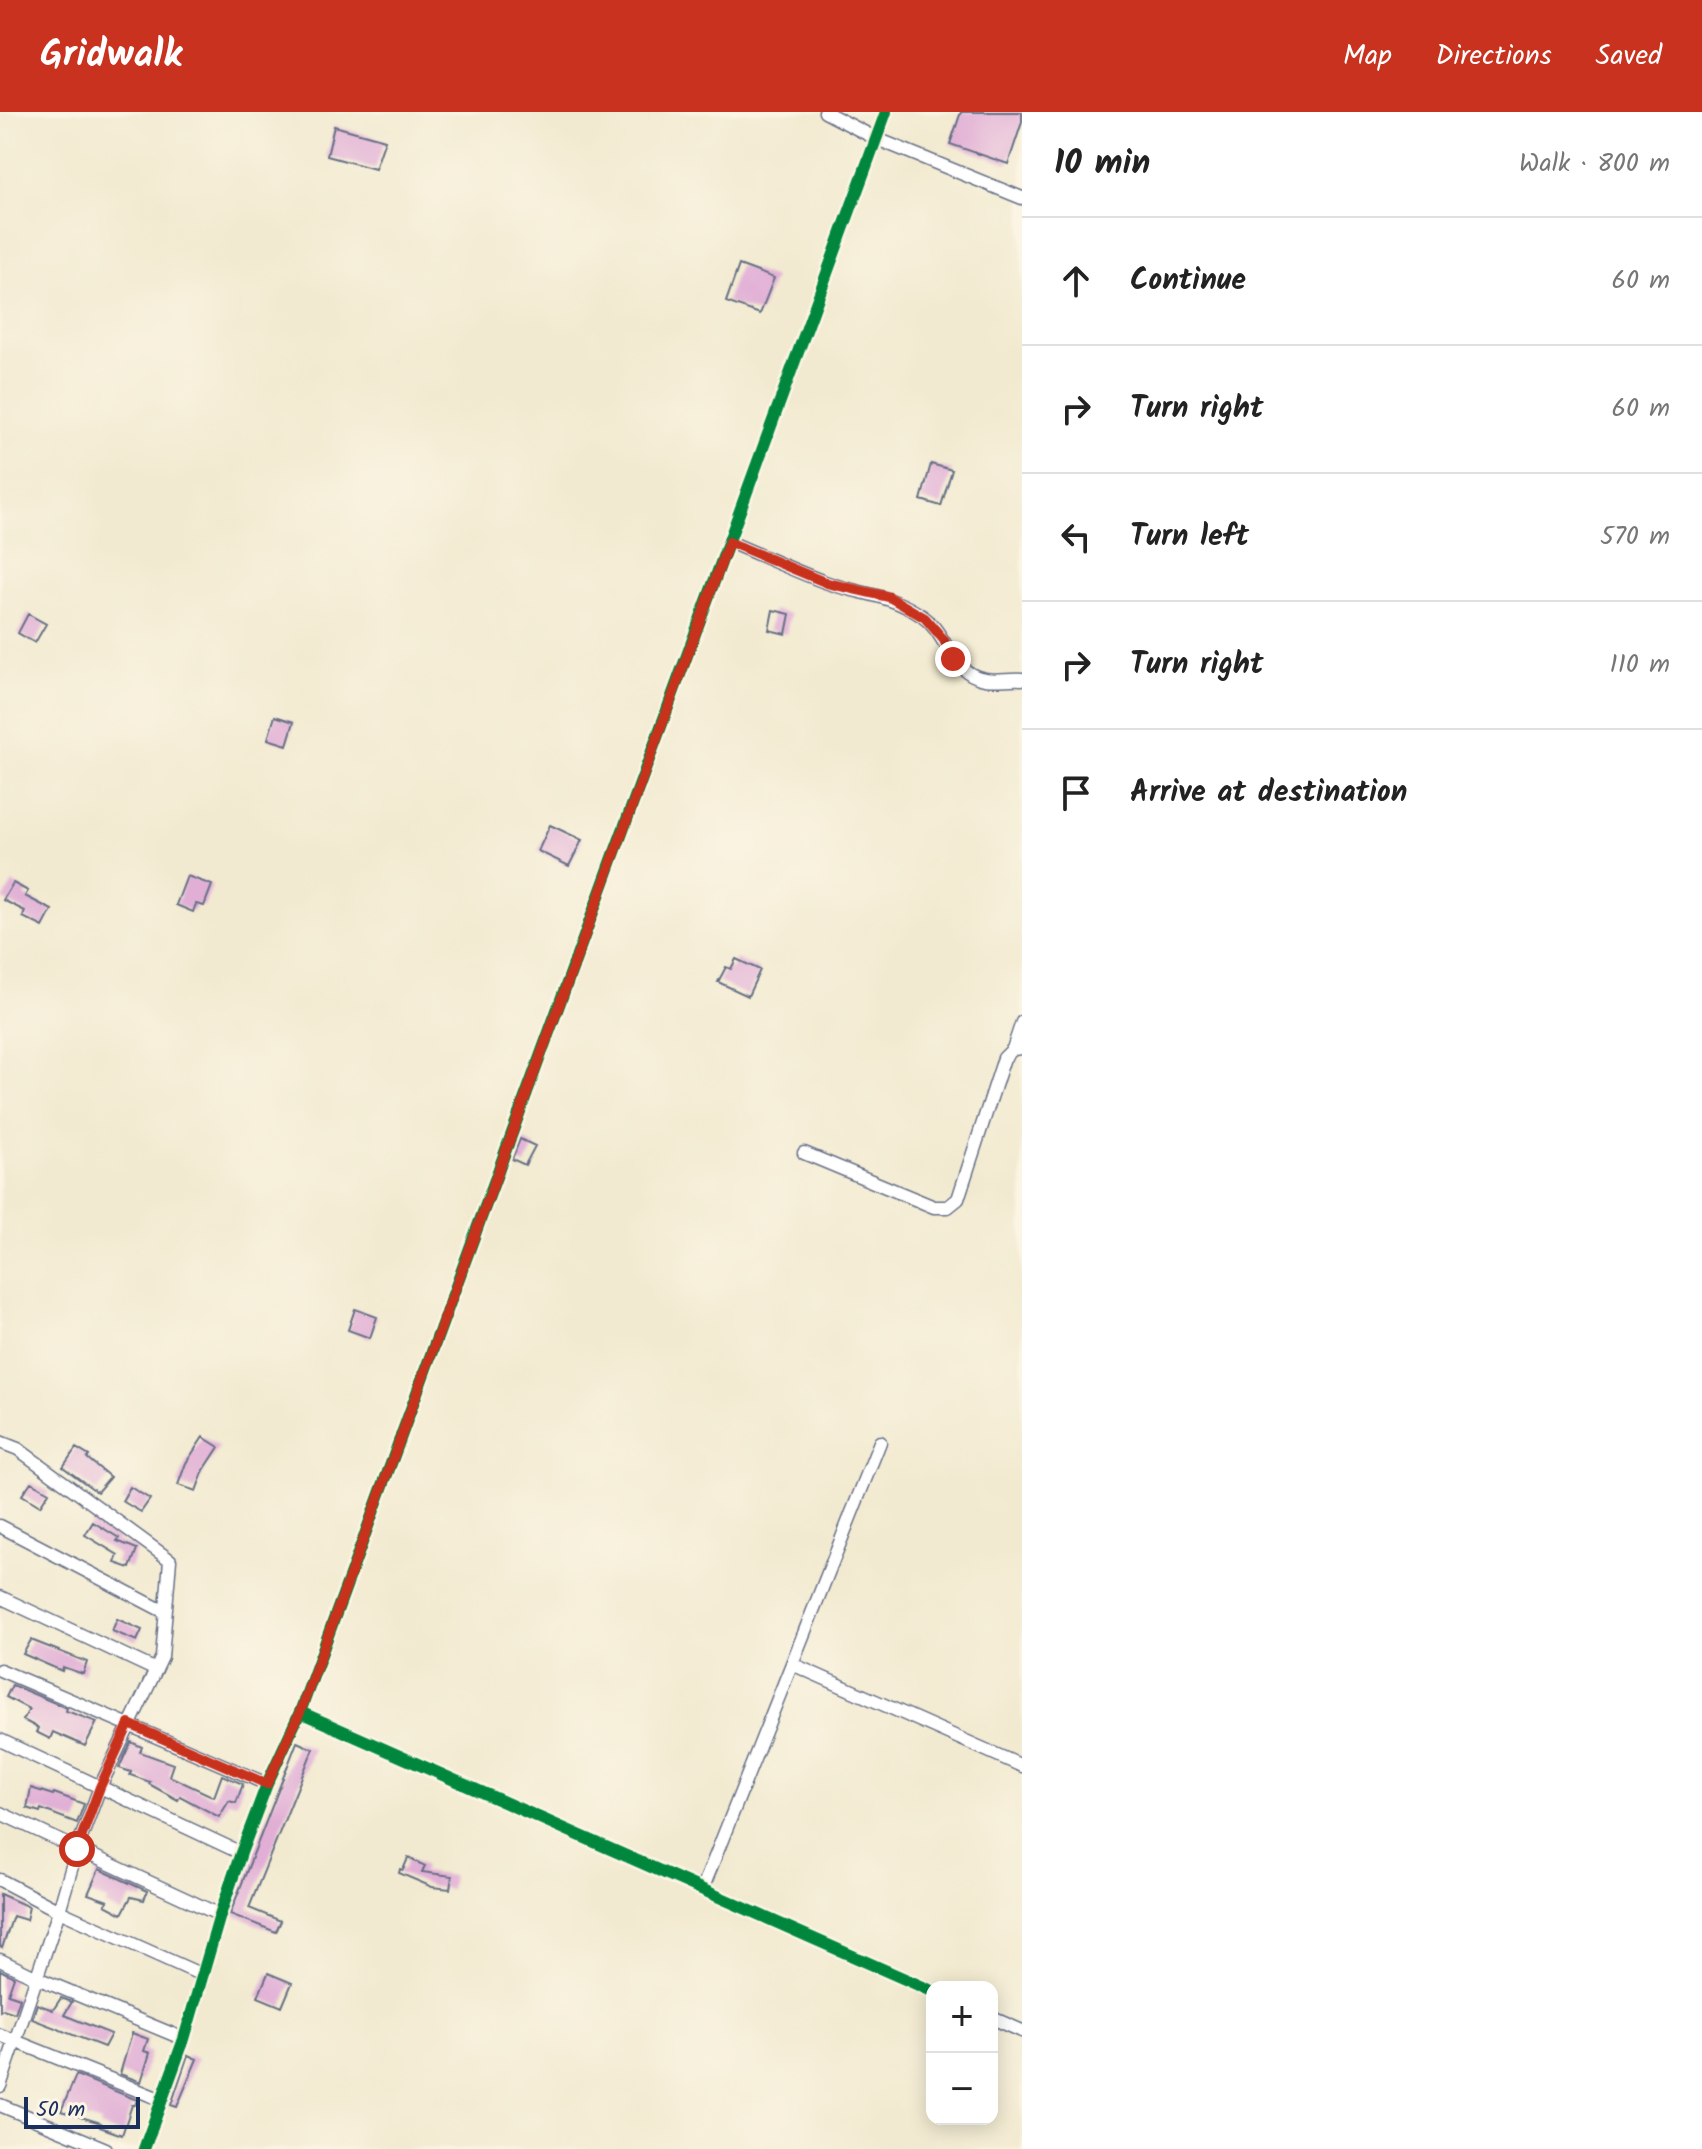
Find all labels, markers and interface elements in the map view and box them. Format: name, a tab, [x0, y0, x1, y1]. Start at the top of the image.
text: Gridwalk	[40, 26, 182, 86]
text: Map	[1343, 34, 1392, 79]
text: Directions	[1436, 34, 1552, 79]
text: Saved	[1596, 34, 1662, 79]
text: 10 min	[1054, 137, 1150, 191]
text: Walk · 800 m	[1519, 143, 1670, 185]
text: Continue	[1130, 257, 1246, 305]
icon: ahead	[1054, 259, 1098, 303]
text: 60 m	[1611, 260, 1670, 302]
text: Turn right	[1130, 385, 1263, 433]
icon: right	[1054, 387, 1098, 431]
text: 60 m	[1611, 388, 1670, 430]
text: Turn left	[1130, 513, 1249, 561]
icon: left	[1054, 515, 1098, 559]
text: 570 m	[1600, 516, 1670, 558]
route end	[935, 641, 971, 677]
text: Turn right	[1130, 641, 1263, 689]
icon: right	[1054, 643, 1098, 687]
text: 110 m	[1610, 644, 1670, 686]
text: Arrive at destination	[1130, 769, 1407, 817]
icon: arrive	[1054, 771, 1098, 815]
route start	[59, 1831, 95, 1867]
map controls	[926, 1981, 998, 2125]
button: +	[926, 1981, 998, 2053]
button: −	[926, 2053, 998, 2125]
scale bar	[24, 2093, 140, 2129]
text: 50 m	[36, 2093, 85, 2128]

